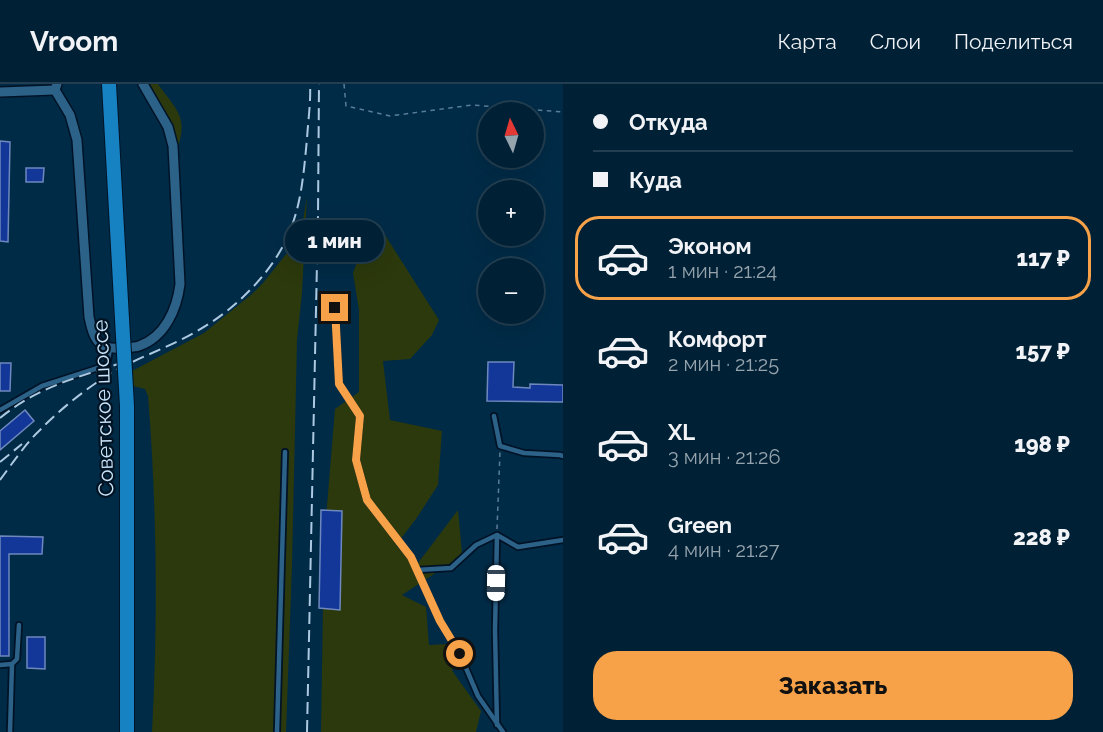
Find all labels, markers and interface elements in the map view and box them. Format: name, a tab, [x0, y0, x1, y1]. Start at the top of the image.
text: Vroom	[30, 25, 118, 58]
text: Карта	[778, 29, 837, 54]
text: Слои	[870, 29, 921, 54]
text: Поделиться	[954, 29, 1073, 54]
north arrow	[478, 102, 544, 168]
map controls	[478, 102, 544, 324]
text: Откуда	[629, 109, 708, 135]
text: Куда	[629, 167, 682, 193]
button: +	[478, 180, 544, 246]
callout: 1 мин	[286, 221, 385, 263]
text: 1 мин	[307, 229, 362, 253]
icon: car	[596, 231, 650, 285]
text: Эконом	[668, 233, 752, 259]
text: 117 ₽	[1016, 245, 1070, 271]
button: −	[478, 258, 544, 324]
text: 1 мин · 21:24	[668, 259, 777, 283]
route end	[321, 294, 348, 321]
street label: Советское шоссе	[87, 319, 119, 497]
icon: car	[596, 324, 650, 378]
text: Комфорт	[668, 326, 766, 352]
text: 157 ₽	[1016, 338, 1070, 364]
text: 2 мин · 21:25	[668, 352, 779, 376]
icon: car	[596, 417, 650, 471]
text: XL	[668, 419, 695, 445]
text: 198 ₽	[1014, 431, 1070, 457]
text: 3 мин · 21:26	[668, 445, 781, 469]
icon: car	[596, 510, 650, 564]
text: Green	[668, 512, 732, 538]
text: 228 ₽	[1013, 524, 1070, 550]
text: 4 мин · 21:27	[668, 538, 779, 562]
car	[487, 565, 505, 601]
route start	[446, 640, 473, 667]
button: Заказать	[593, 651, 1073, 720]

